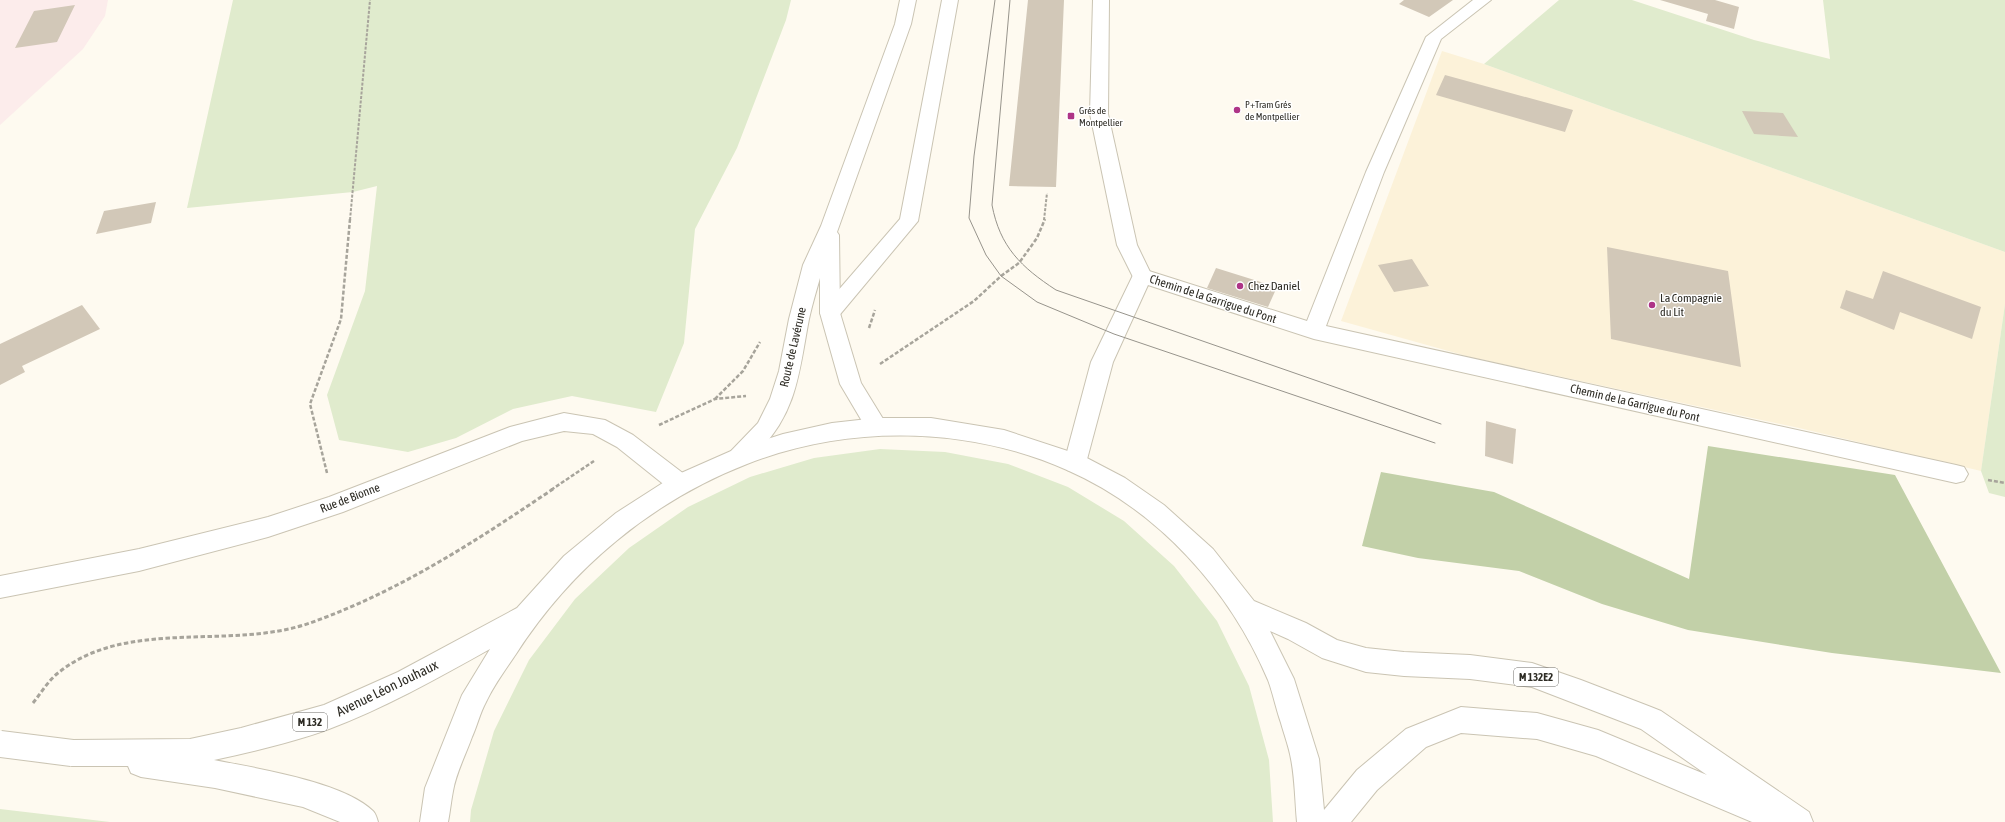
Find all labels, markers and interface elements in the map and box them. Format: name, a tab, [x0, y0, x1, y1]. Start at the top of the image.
place label: P+Tram Grés de Montpellier	[1245, 99, 1300, 122]
place label: Grés de Montpellier	[1079, 105, 1124, 128]
marker: P+Tram Grés de Montpellier	[1232, 105, 1242, 115]
marker: Grés de Montpellier	[1066, 111, 1076, 121]
street label: Chemin de la Garrigue du Pont	[1148, 272, 1279, 326]
place label: Chez Daniel	[1248, 279, 1301, 293]
marker: Chez Daniel	[1235, 281, 1245, 291]
place label: La Compagnie du Lit	[1660, 291, 1722, 319]
marker: La Compagnie du Lit	[1647, 300, 1657, 310]
street label: Route de Lavérune	[777, 306, 809, 388]
street label: Chemin de la Garrigue du Pont	[1569, 381, 1702, 425]
street label: Rue de Bionne	[318, 480, 382, 516]
street label: Avenue Léon Jouhaux	[334, 656, 441, 720]
road number: M 132E2	[1514, 668, 1558, 686]
road number: M 132	[293, 713, 327, 731]

